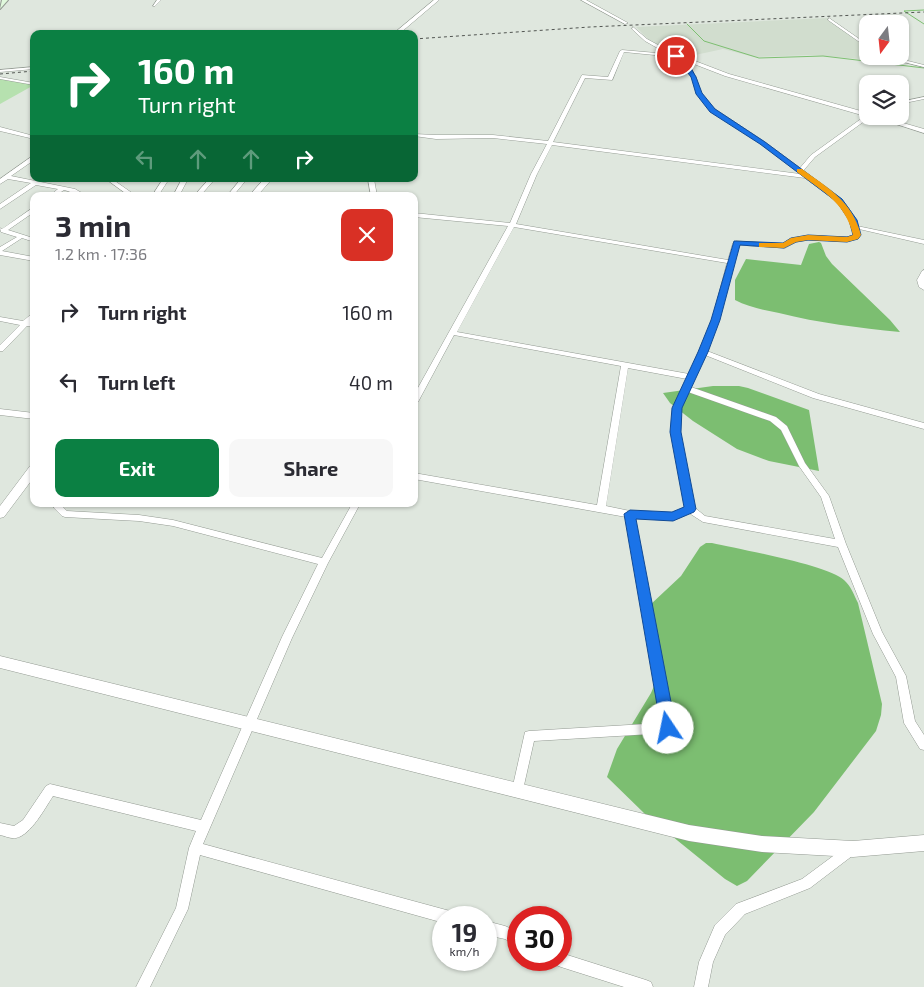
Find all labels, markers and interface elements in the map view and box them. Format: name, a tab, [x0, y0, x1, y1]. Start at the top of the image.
north arrow	[859, 15, 909, 65]
map controls	[859, 15, 909, 125]
pin	[655, 35, 697, 77]
icon: arrive	[662, 42, 690, 70]
text: 160 m	[138, 49, 234, 91]
icon: right	[55, 50, 120, 115]
button: layers	[859, 75, 909, 125]
text: Turn right	[138, 91, 236, 117]
icon: left	[131, 145, 159, 173]
icon: ahead	[184, 145, 212, 173]
icon: ahead	[237, 145, 265, 173]
icon: right	[290, 145, 318, 173]
text: 3 min	[55, 207, 131, 243]
button: close	[341, 209, 393, 261]
text: 1.2 km · 17:36	[55, 244, 147, 263]
icon: right	[55, 298, 83, 326]
text: Turn right	[98, 301, 186, 324]
text: 160 m	[342, 301, 393, 324]
icon: left	[55, 368, 83, 396]
text: Turn left	[98, 371, 175, 394]
text: 40 m	[349, 371, 393, 394]
button: Exit	[55, 439, 219, 497]
button: Share	[229, 439, 393, 497]
position arrow	[641, 701, 693, 753]
speed limit sign: 30	[507, 906, 572, 971]
text: 19	[452, 917, 477, 947]
text: km/h	[450, 944, 479, 958]

